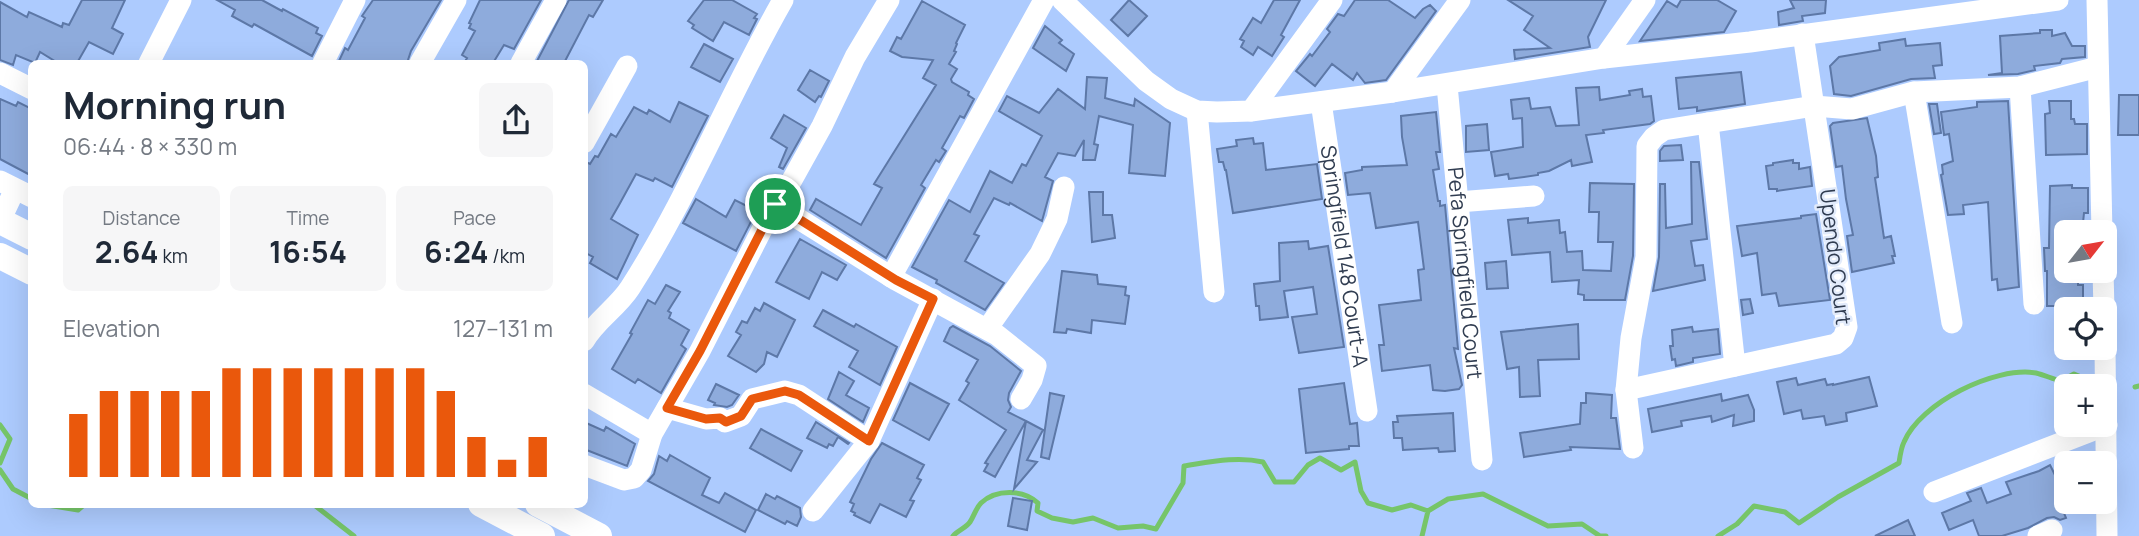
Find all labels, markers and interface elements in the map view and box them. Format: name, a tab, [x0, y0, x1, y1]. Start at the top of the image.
text: Morning run	[63, 78, 286, 130]
button: share	[479, 83, 553, 157]
text: 06:44 · 8 × 330 m	[63, 130, 237, 162]
street label: Springfield 148 Court-A	[1315, 143, 1375, 369]
street label: Pefa Springfield Court	[1442, 166, 1489, 381]
pin	[745, 174, 805, 234]
icon: arrive	[756, 185, 794, 223]
street label: Upendo Court	[1814, 187, 1858, 326]
text: Distance	[102, 205, 180, 231]
text: Time	[287, 205, 329, 231]
text: Pace	[453, 205, 496, 231]
north arrow	[2054, 220, 2118, 284]
map controls	[2054, 220, 2117, 514]
text: 2.64	[95, 231, 159, 272]
text: 16:54	[269, 231, 347, 272]
text: 6:24	[424, 231, 489, 272]
text: km	[159, 243, 188, 269]
text: /km	[489, 243, 525, 269]
button: locate	[2054, 297, 2117, 360]
text: Elevation	[63, 312, 160, 344]
text: 127–131 m	[453, 312, 553, 344]
button: +	[2054, 374, 2117, 437]
button: −	[2054, 451, 2117, 514]

